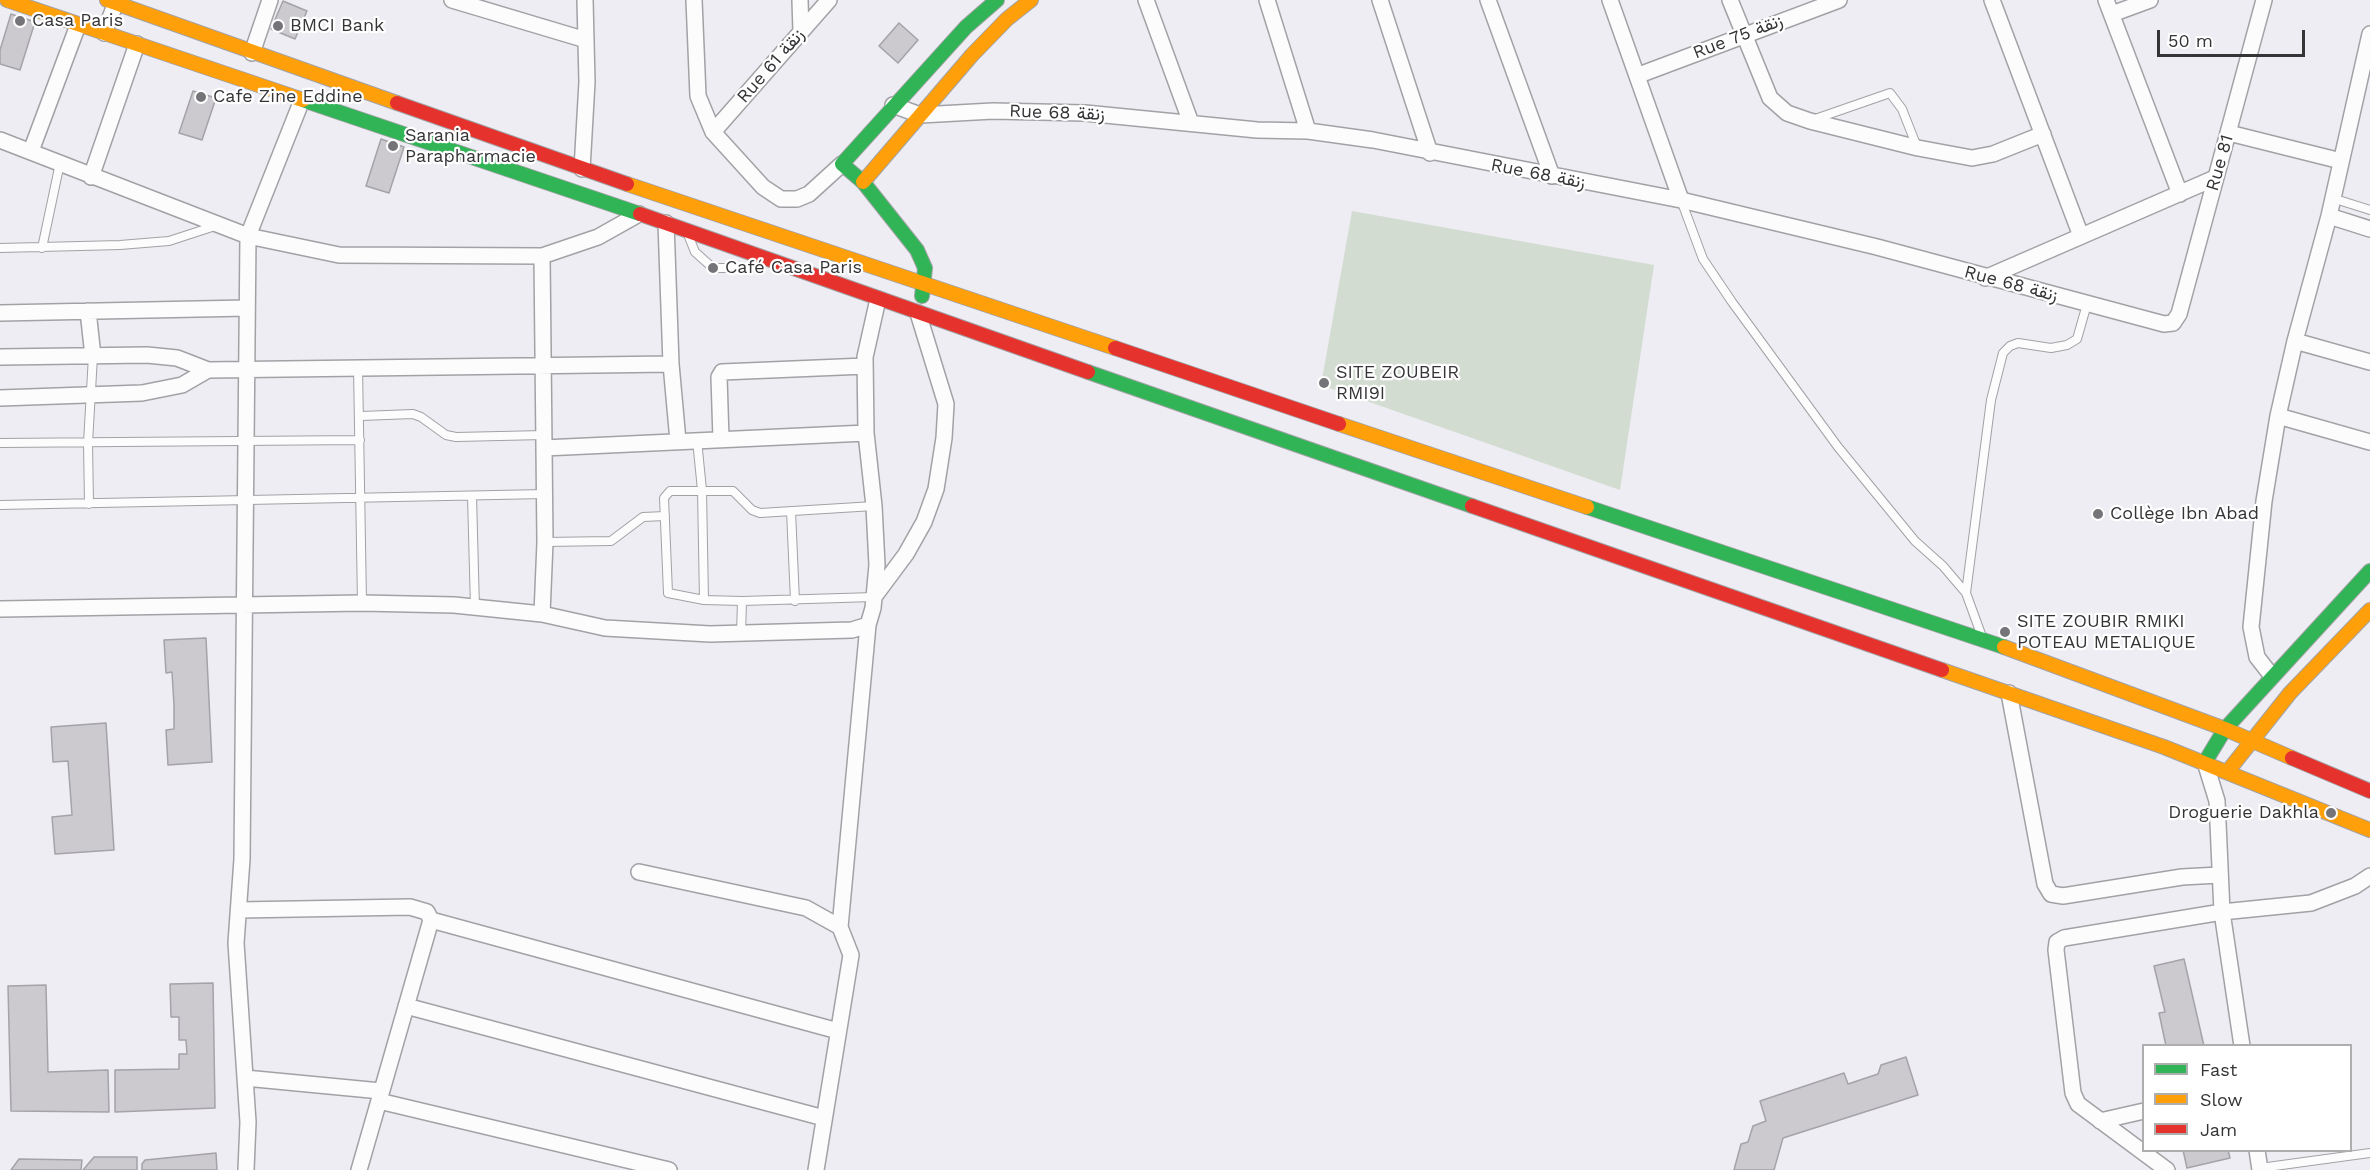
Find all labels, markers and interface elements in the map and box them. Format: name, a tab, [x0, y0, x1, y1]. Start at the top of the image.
place label: Casa Paris	[32, 10, 123, 32]
street label: Rue 75 زنقة	[1690, 10, 1786, 64]
marker: Casa Paris	[13, 14, 27, 28]
place label: BMCI Bank	[290, 15, 384, 37]
scale bar	[2160, 18, 2308, 56]
marker: BMCI Bank	[271, 19, 285, 33]
street label: Rue 61 زنقة	[733, 24, 809, 108]
text: 50 m	[2168, 30, 2213, 51]
place label: Cafe Zine Eddine	[213, 86, 363, 108]
marker: Cafe Zine Eddine	[194, 90, 208, 104]
street label: Rue 68 زنقة	[1009, 101, 1105, 125]
place label: Sarania Parapharmacie	[405, 125, 536, 168]
street label: Rue 81	[2202, 132, 2238, 194]
marker: Sarania Parapharmacie	[386, 139, 400, 153]
street label: Rue 68 زنقة	[1489, 154, 1587, 194]
place label: Café Casa Paris	[725, 257, 862, 279]
marker: Café Casa Paris	[706, 261, 720, 275]
street label: Rue 68 زنقة	[1962, 261, 2060, 307]
place label: SITE ZOUBEIR RMI9I	[1336, 362, 1459, 404]
marker: SITE ZOUBEIR RMI9I	[1317, 376, 1331, 390]
place label: Collège Ibn Abad	[2110, 503, 2259, 525]
marker: Collège Ibn Abad	[2091, 507, 2105, 521]
place label: SITE ZOUBIR RMIKI POTEAU METALIQUE	[2017, 611, 2196, 654]
marker: SITE ZOUBIR RMIKI POTEAU METALIQUE	[1998, 625, 2012, 639]
place label: Droguerie Dakhla	[2168, 802, 2319, 824]
marker: Droguerie Dakhla	[2324, 806, 2338, 820]
legend	[2142, 1044, 2352, 1152]
text: Fast	[2200, 1059, 2237, 1080]
text: Slow	[2200, 1089, 2243, 1110]
text: Jam	[2200, 1119, 2237, 1140]

